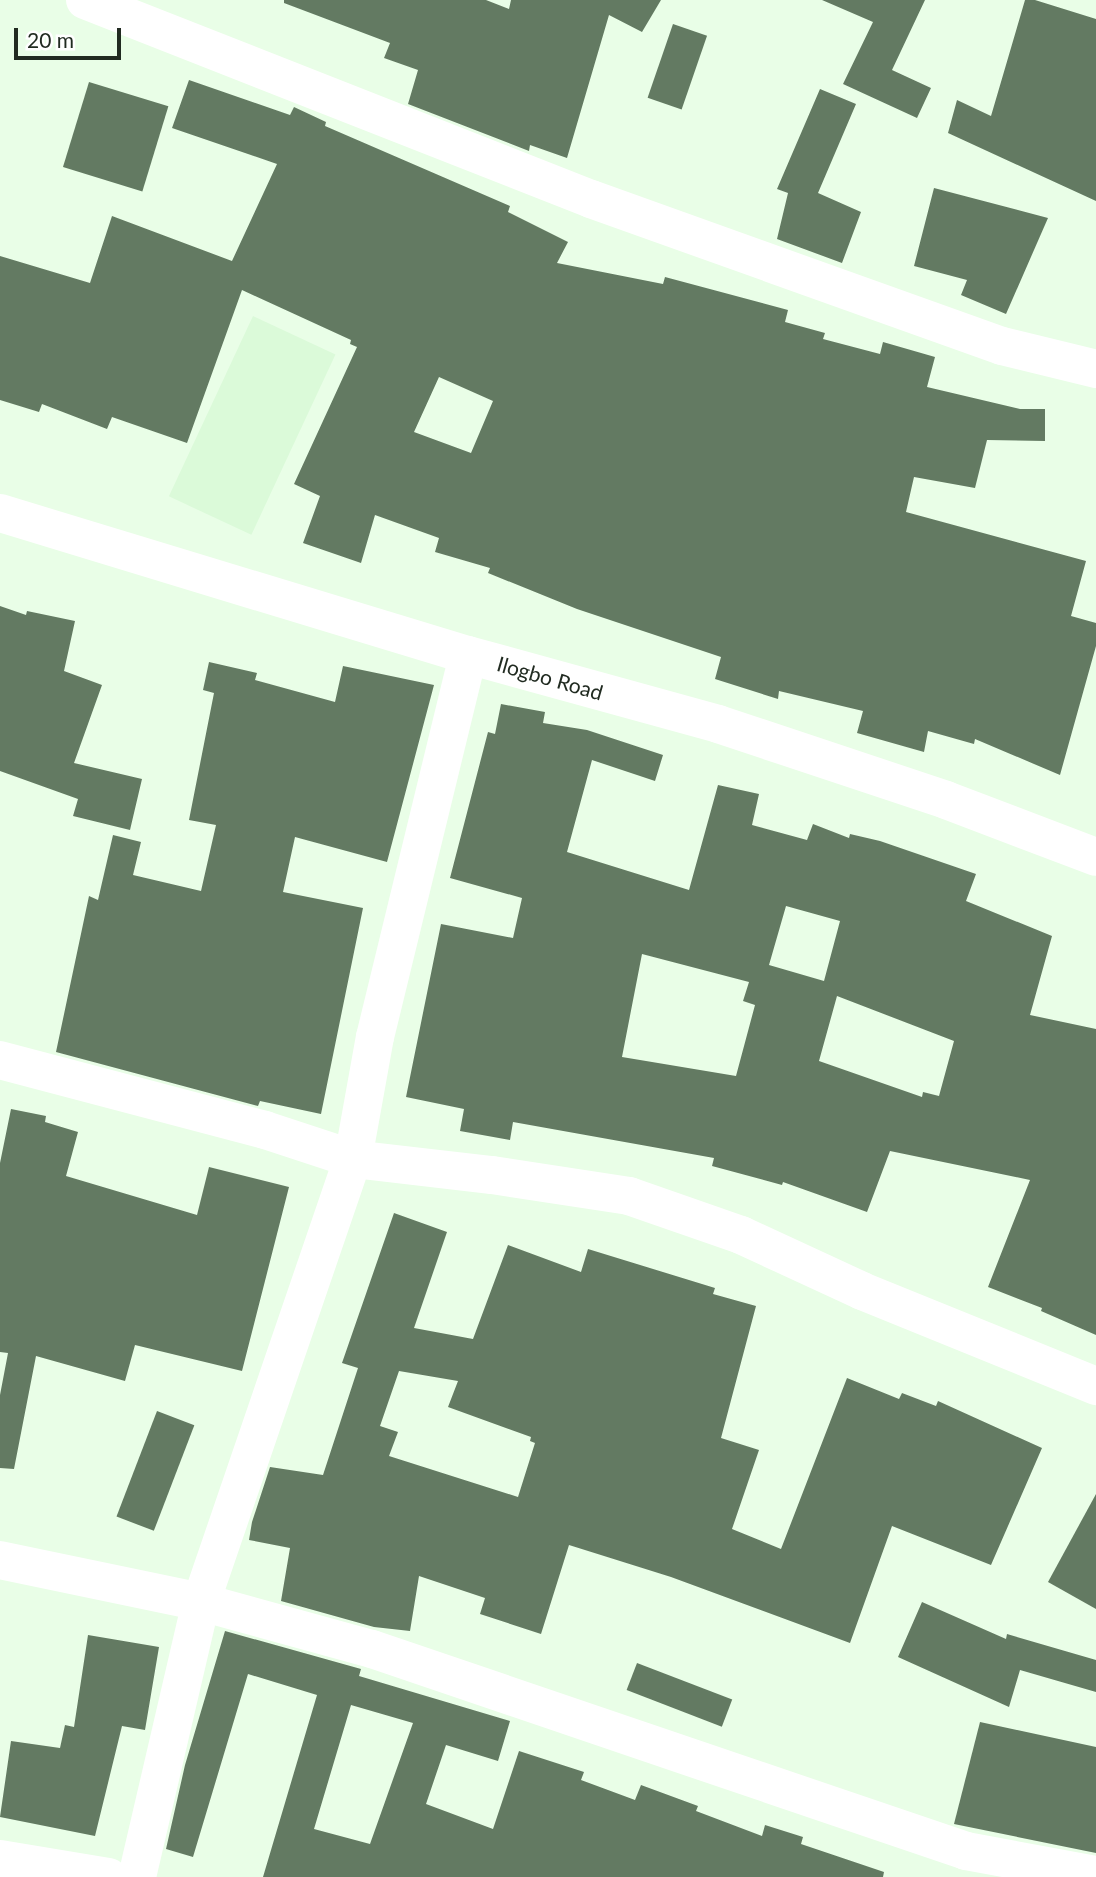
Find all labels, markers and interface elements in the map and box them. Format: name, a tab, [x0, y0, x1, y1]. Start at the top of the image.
scale bar	[18, 14, 124, 58]
text: 20 m	[27, 27, 74, 52]
street label: Ilogbo Road	[494, 651, 606, 705]

